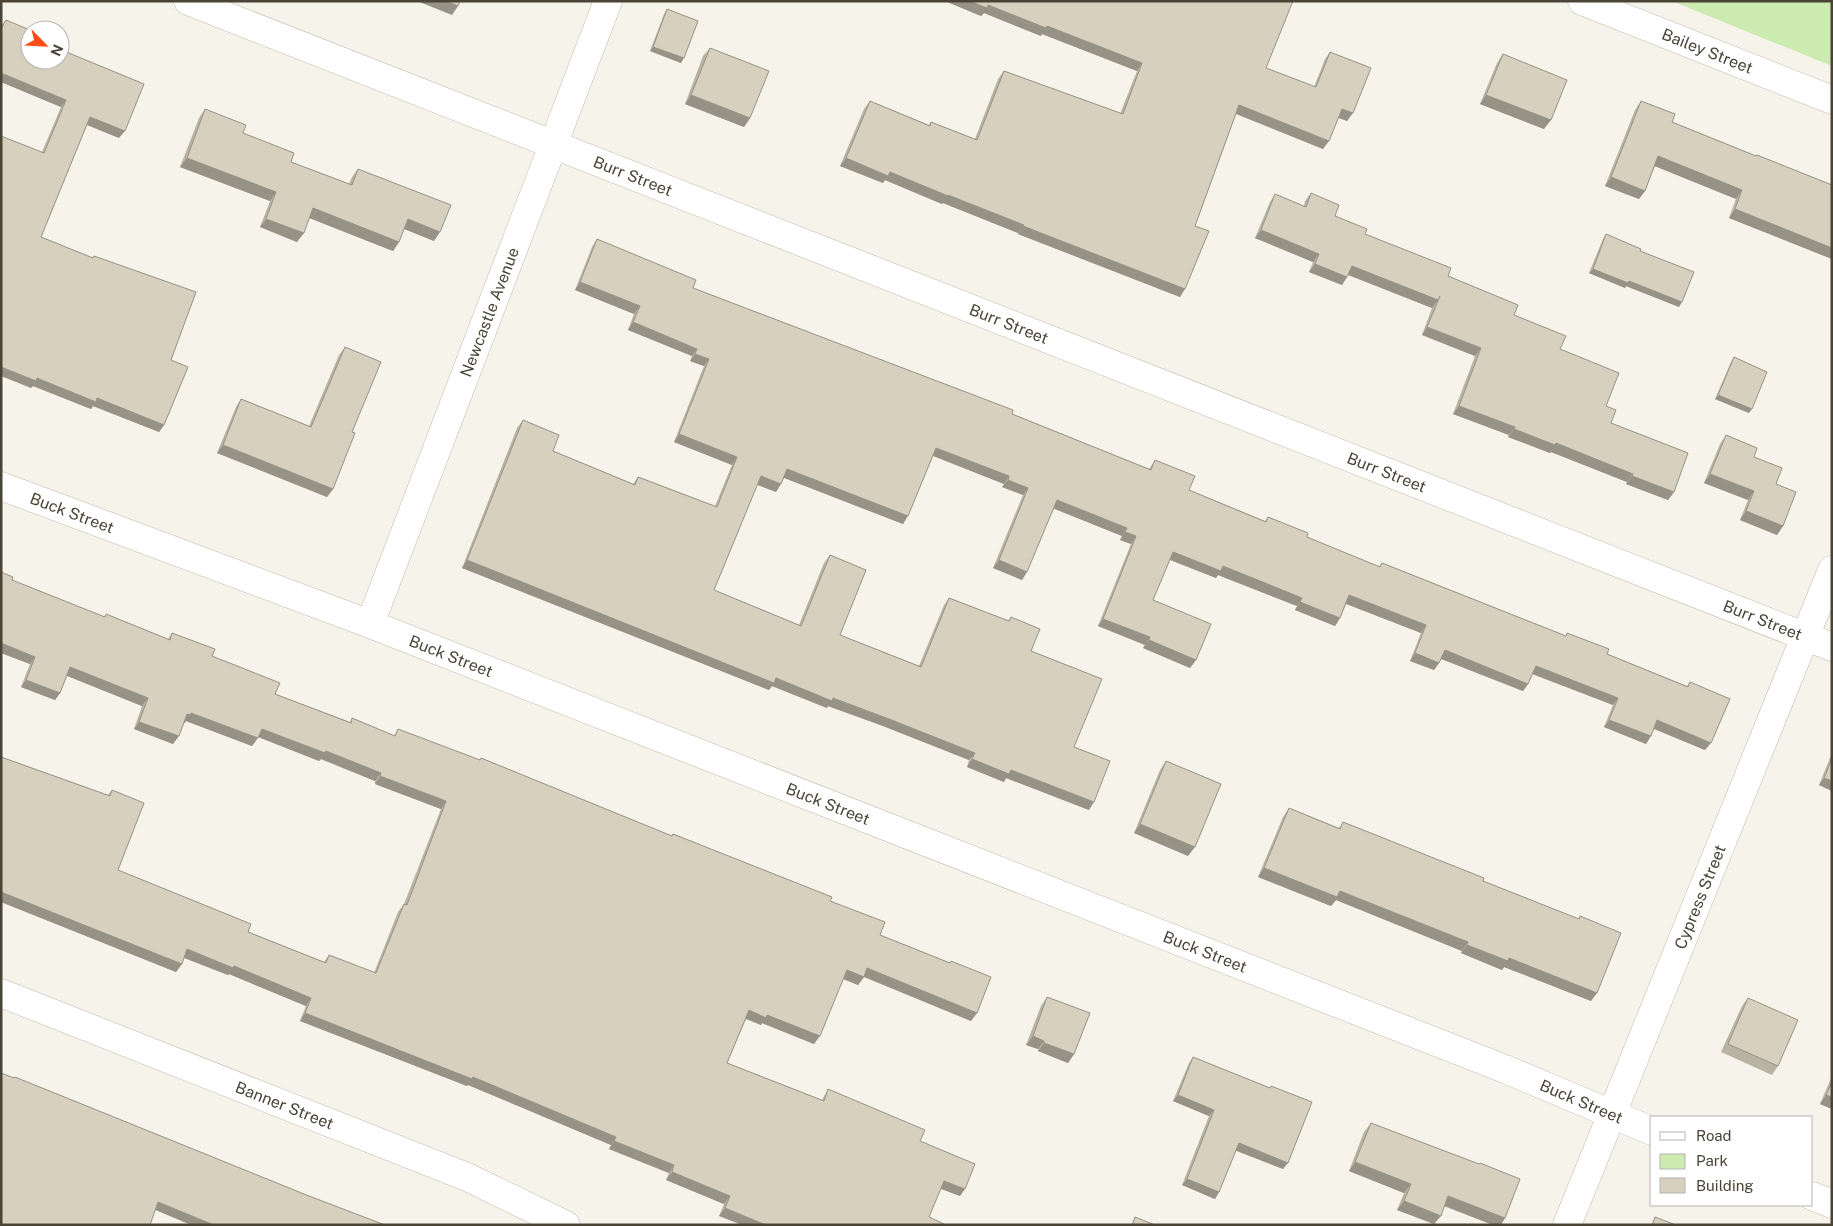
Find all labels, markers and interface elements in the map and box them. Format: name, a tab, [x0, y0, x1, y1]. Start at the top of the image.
north arrow	[20, 20, 70, 70]
street label: Bailey Street	[1659, 24, 1756, 77]
text: N	[47, 42, 66, 59]
street label: Burr Street	[591, 152, 675, 200]
street label: Newcastle Avenue	[456, 245, 523, 379]
street label: Burr Street	[967, 299, 1051, 348]
street label: Burr Street	[1345, 448, 1429, 496]
street label: Buck Street	[28, 488, 117, 537]
street label: Burr Street	[1721, 596, 1805, 644]
street label: Buck Street	[406, 631, 496, 681]
street label: Buck Street	[784, 779, 873, 829]
street label: Cypress Street	[1670, 842, 1729, 952]
street label: Buck Street	[1161, 926, 1250, 976]
street label: Buck Street	[1537, 1075, 1626, 1127]
street label: Banner Street	[233, 1077, 337, 1133]
legend	[1650, 1116, 1813, 1206]
text: Road	[1696, 1127, 1732, 1144]
text: Park	[1696, 1152, 1728, 1169]
text: Building	[1696, 1177, 1754, 1194]

